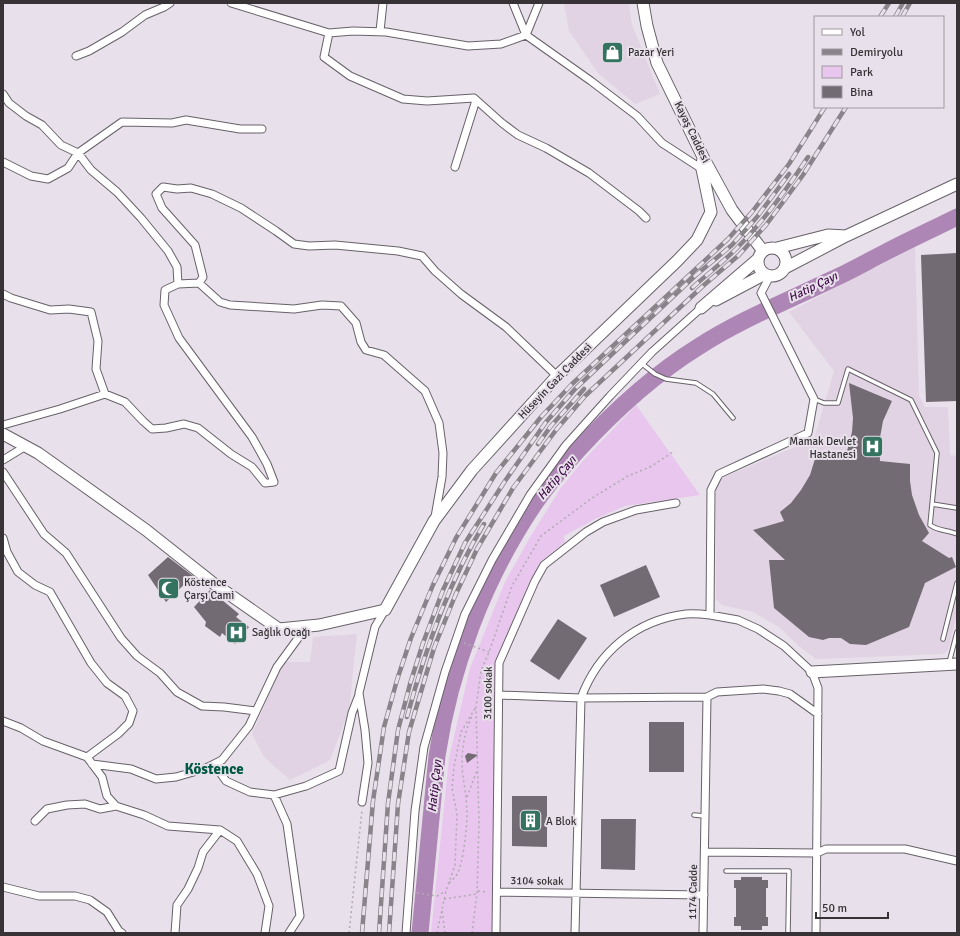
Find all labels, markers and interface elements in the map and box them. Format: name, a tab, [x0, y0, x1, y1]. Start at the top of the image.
legend	[814, 16, 944, 108]
text: Yol	[850, 25, 866, 40]
shop icon: Pazar Yeri	[600, 39, 626, 65]
text: Demiryolu	[850, 45, 903, 60]
place label: Pazar Yeri	[628, 46, 674, 59]
text: Park	[850, 65, 873, 80]
text: Bina	[850, 85, 873, 100]
street label: Kayaş Caddesi	[671, 99, 713, 165]
water label: Hatip Çayı	[786, 268, 841, 305]
street label: Hüseyin Gazi Caddesi	[515, 340, 595, 422]
hospital icon: Mamak Devlet Hastanesi	[859, 434, 885, 460]
place label: Mamak Devlet Hastanesi	[789, 435, 856, 461]
water label: Hatip Çayı	[534, 452, 580, 503]
mosque icon: Köstence Çarşı Cami	[155, 575, 181, 601]
place label: Köstence Çarşı Cami	[184, 576, 234, 602]
hospital icon: Sağlık Ocağı	[224, 619, 250, 645]
place label: Sağlık Ocağı	[252, 626, 310, 639]
street label: 3100 sokak	[481, 666, 495, 720]
water label: Hatip Çayı	[425, 758, 445, 813]
district label: Köstence	[184, 760, 244, 778]
building icon: A Blok	[517, 808, 543, 834]
place label: A Blok	[546, 815, 577, 828]
street label: 1174 Cadde	[686, 864, 700, 920]
street label: 3104 sokak	[510, 874, 564, 888]
scale bar	[816, 894, 888, 920]
text: 50 m	[822, 901, 847, 916]

